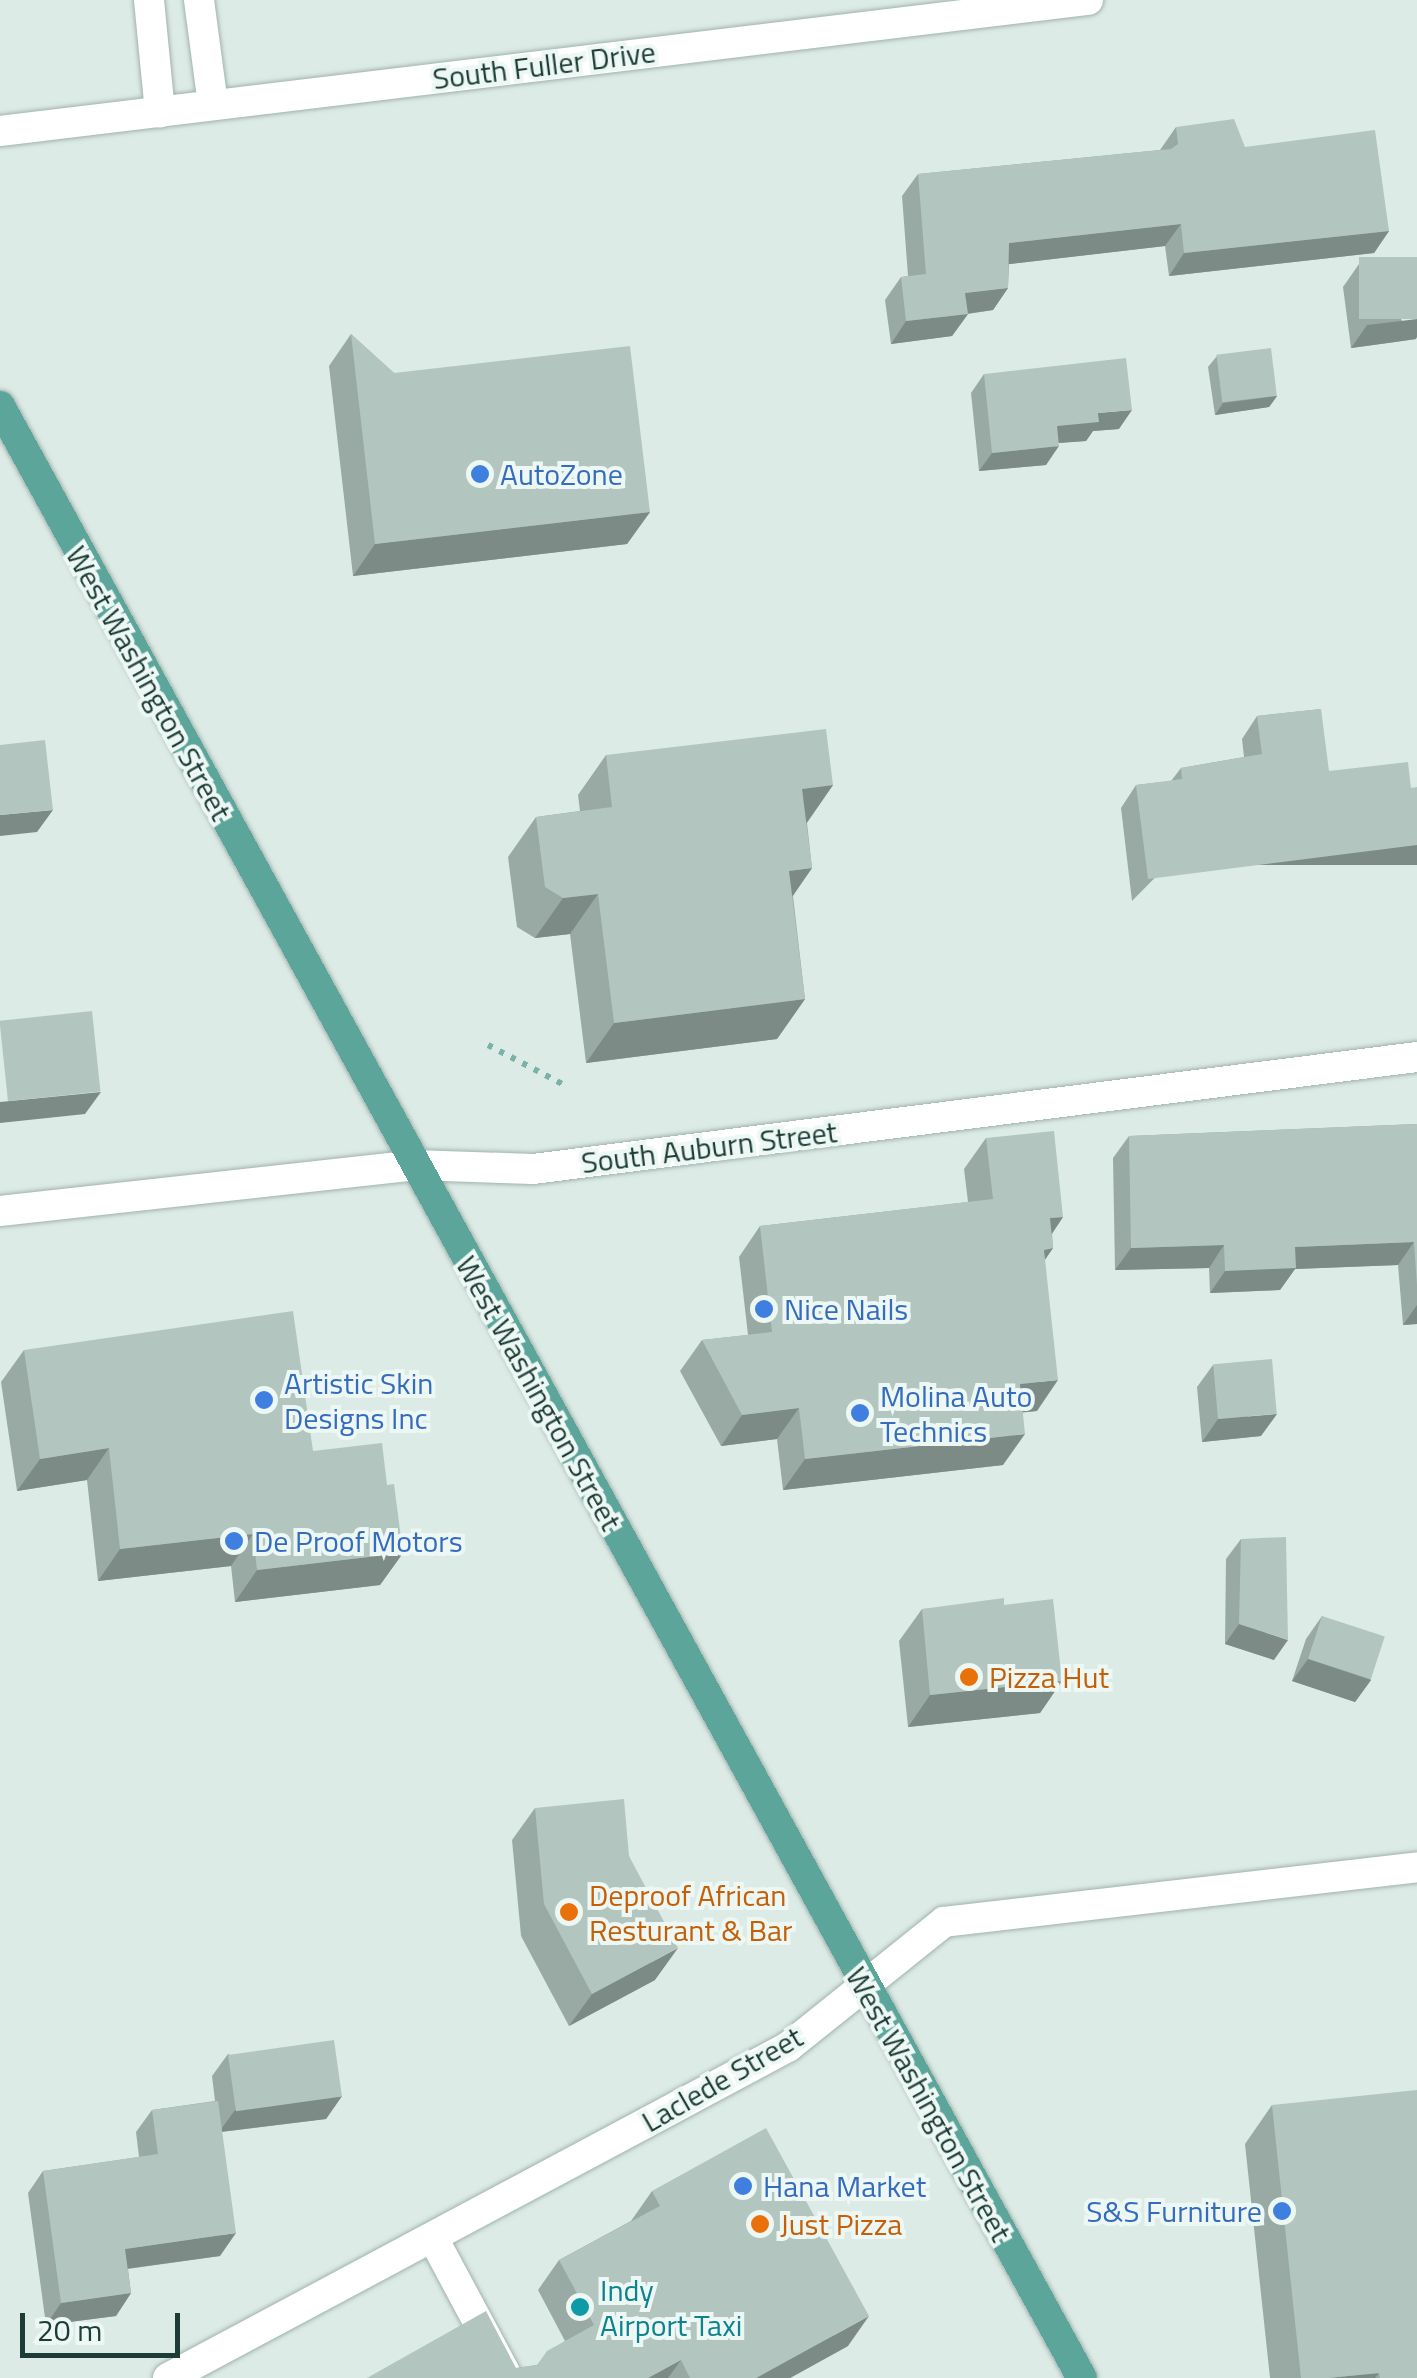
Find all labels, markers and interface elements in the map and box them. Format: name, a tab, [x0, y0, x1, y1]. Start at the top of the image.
street label: South Fuller Drive	[431, 33, 657, 97]
place label: AutoZone	[500, 456, 623, 492]
marker: AutoZone	[469, 463, 491, 485]
street label: West Washington Street	[59, 540, 239, 826]
street label: South Auburn Street	[579, 1113, 839, 1181]
street label: West Washington Street	[449, 1250, 629, 1536]
place label: Nice Nails	[784, 1291, 908, 1327]
marker: Nice Nails	[753, 1298, 775, 1320]
place label: Artistic Skin Designs Inc	[284, 1365, 433, 1436]
place label: Molina Auto Technics	[880, 1378, 1032, 1448]
marker: Artistic Skin Designs Inc	[253, 1389, 275, 1411]
marker: Molina Auto Technics	[849, 1402, 871, 1424]
place label: De Proof Motors	[254, 1523, 463, 1559]
marker: De Proof Motors	[223, 1530, 245, 1552]
place label: Pizza Hut	[989, 1659, 1109, 1695]
marker: Pizza Hut	[958, 1666, 980, 1688]
place label: Deproof African Resturant & Bar	[589, 1877, 792, 1948]
marker: Deproof African Resturant & Bar	[558, 1901, 580, 1923]
street label: West Washington Street	[839, 1961, 1019, 2247]
street label: Laclede Street	[635, 2019, 809, 2139]
place label: Hana Market	[763, 2168, 926, 2204]
marker: Hana Market	[732, 2175, 754, 2197]
place label: S&S Furniture	[1086, 2193, 1262, 2229]
marker: S&S Furniture	[1271, 2200, 1293, 2222]
place label: Just Pizza	[780, 2206, 902, 2242]
marker: Just Pizza	[749, 2213, 771, 2235]
place label: Indy Airport Taxi	[600, 2272, 742, 2342]
scale bar	[25, 2293, 185, 2355]
marker: Indy Airport Taxi	[569, 2296, 591, 2318]
text: 20 m	[37, 2307, 102, 2353]

